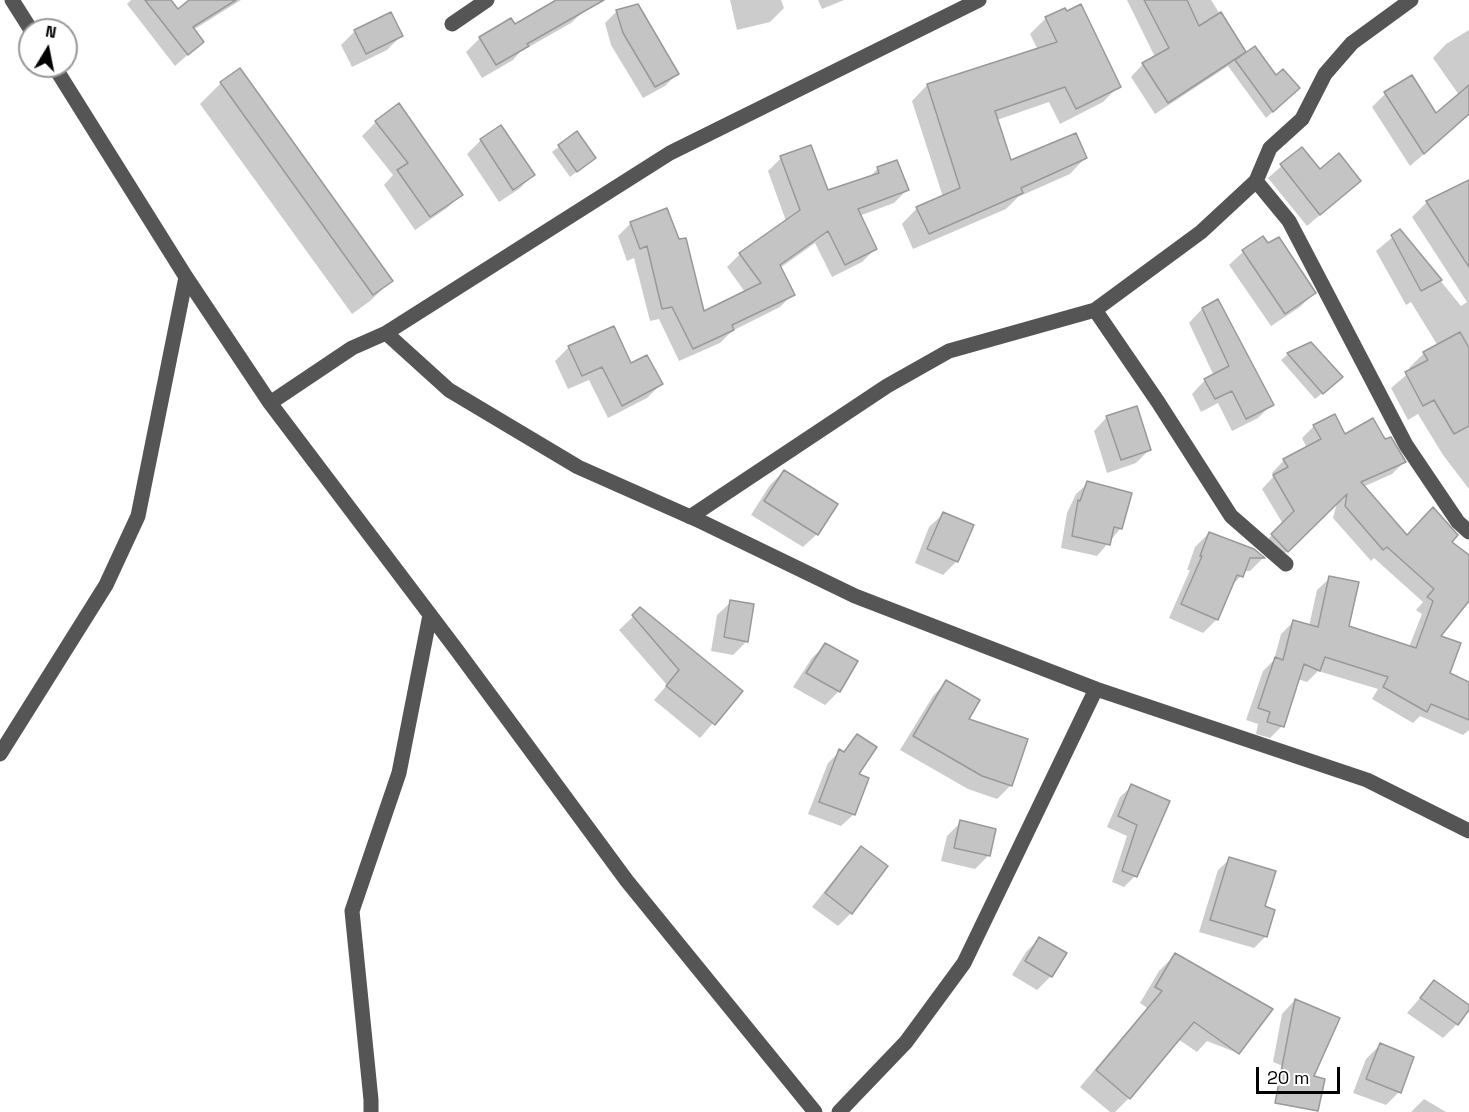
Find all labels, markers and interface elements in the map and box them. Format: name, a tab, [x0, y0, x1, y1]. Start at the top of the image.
north arrow	[18, 18, 78, 78]
text: N	[44, 20, 58, 43]
scale bar	[1259, 1055, 1343, 1093]
text: 20 m	[1267, 1066, 1310, 1089]

